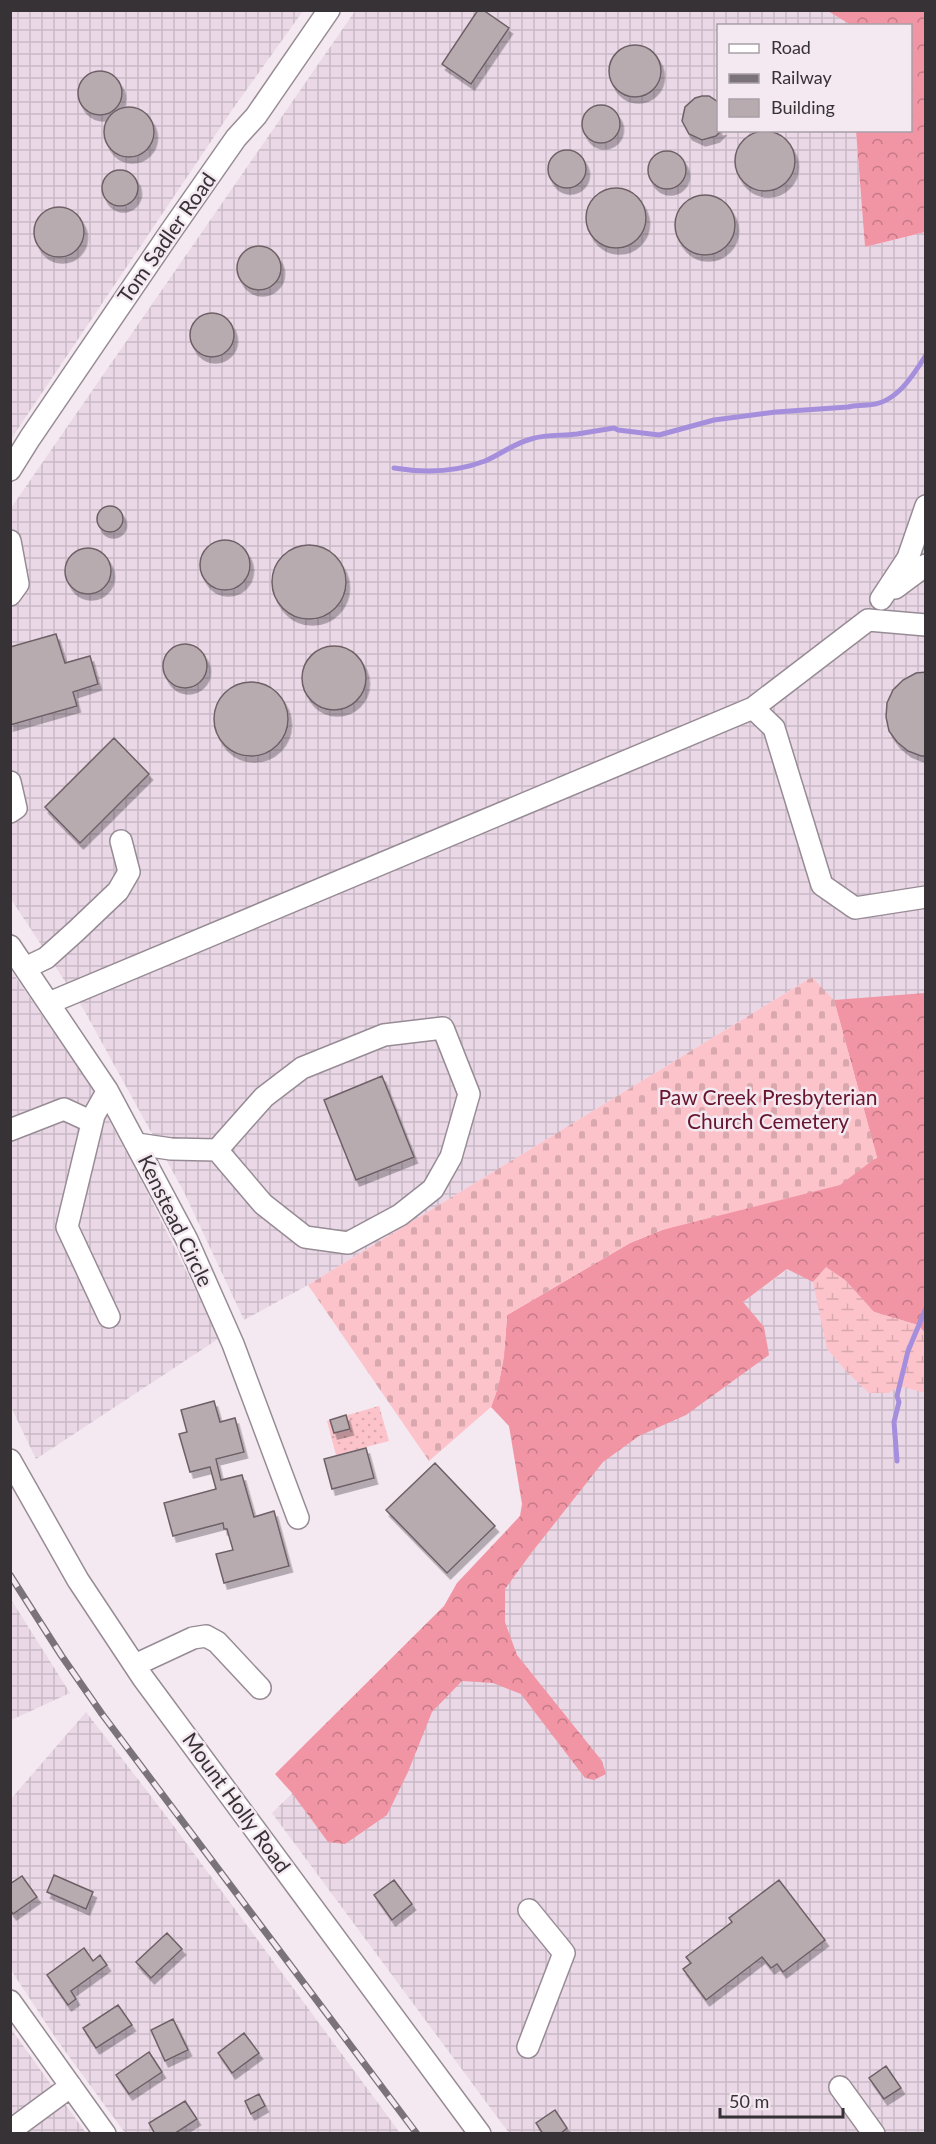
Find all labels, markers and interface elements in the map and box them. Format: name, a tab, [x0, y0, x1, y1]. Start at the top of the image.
legend	[717, 24, 912, 132]
text: Road	[771, 36, 811, 58]
text: Railway	[771, 66, 832, 88]
text: Building	[771, 96, 835, 118]
street label: Tom Sadler Road	[112, 167, 220, 307]
park label: Paw Creek Presbyterian Church Cemetery	[658, 1084, 878, 1133]
street label: Kenstead Circle	[134, 1150, 219, 1290]
street label: Mount Holly Road	[178, 1727, 296, 1877]
scale bar	[720, 2081, 843, 2119]
text: 50 m	[729, 2090, 769, 2112]

